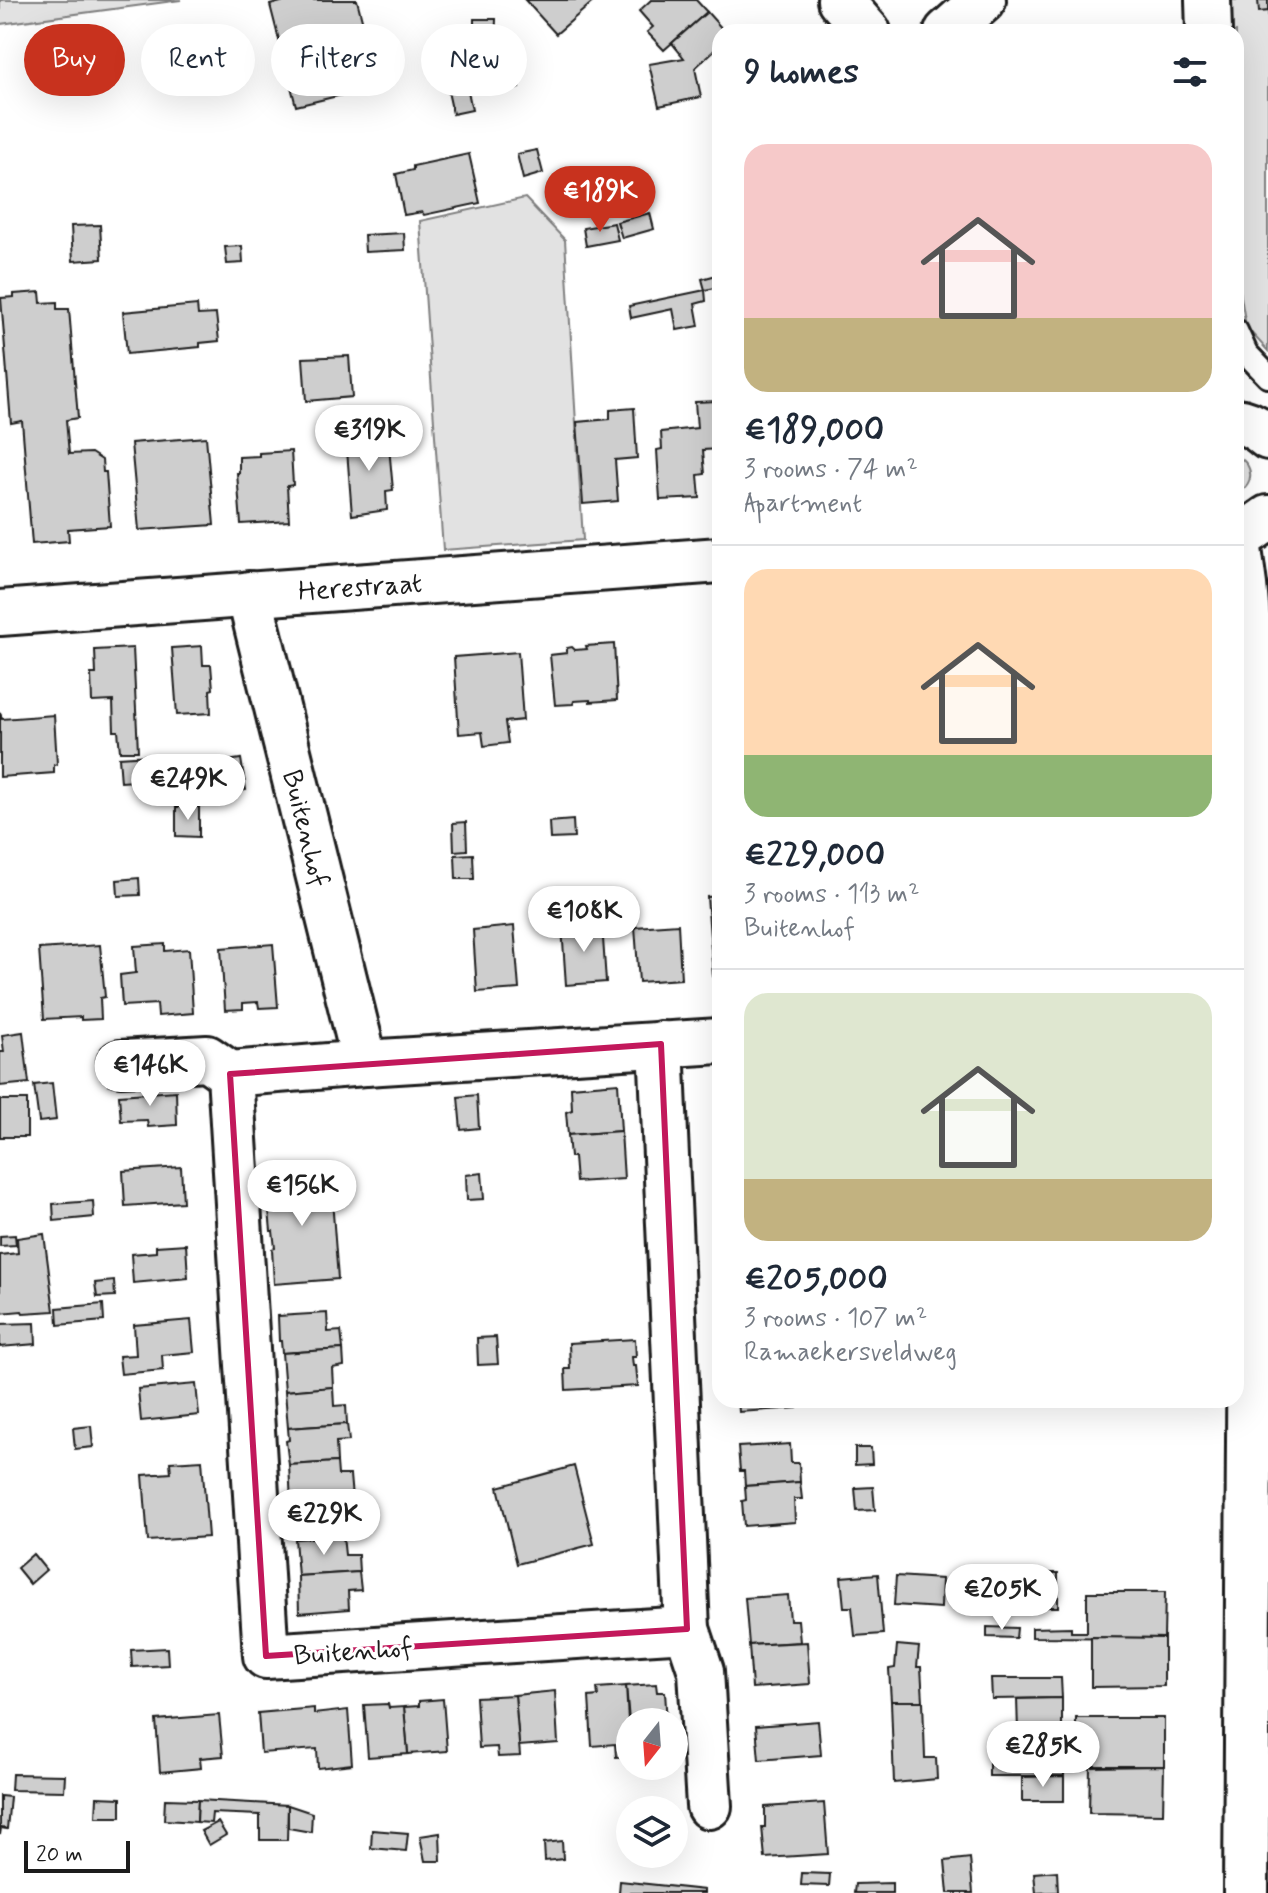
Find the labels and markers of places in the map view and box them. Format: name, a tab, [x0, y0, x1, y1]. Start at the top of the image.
pin: €189K	[544, 166, 656, 234]
pin: €319K	[313, 405, 425, 473]
pin: €249K	[132, 754, 244, 822]
pin: €108K	[528, 886, 640, 954]
pin: €146K	[94, 1040, 206, 1108]
pin: €156K	[246, 1160, 358, 1228]
pin: €229K	[268, 1489, 380, 1557]
pin: €205K	[946, 1564, 1058, 1632]
pin: €285K	[987, 1721, 1099, 1789]

